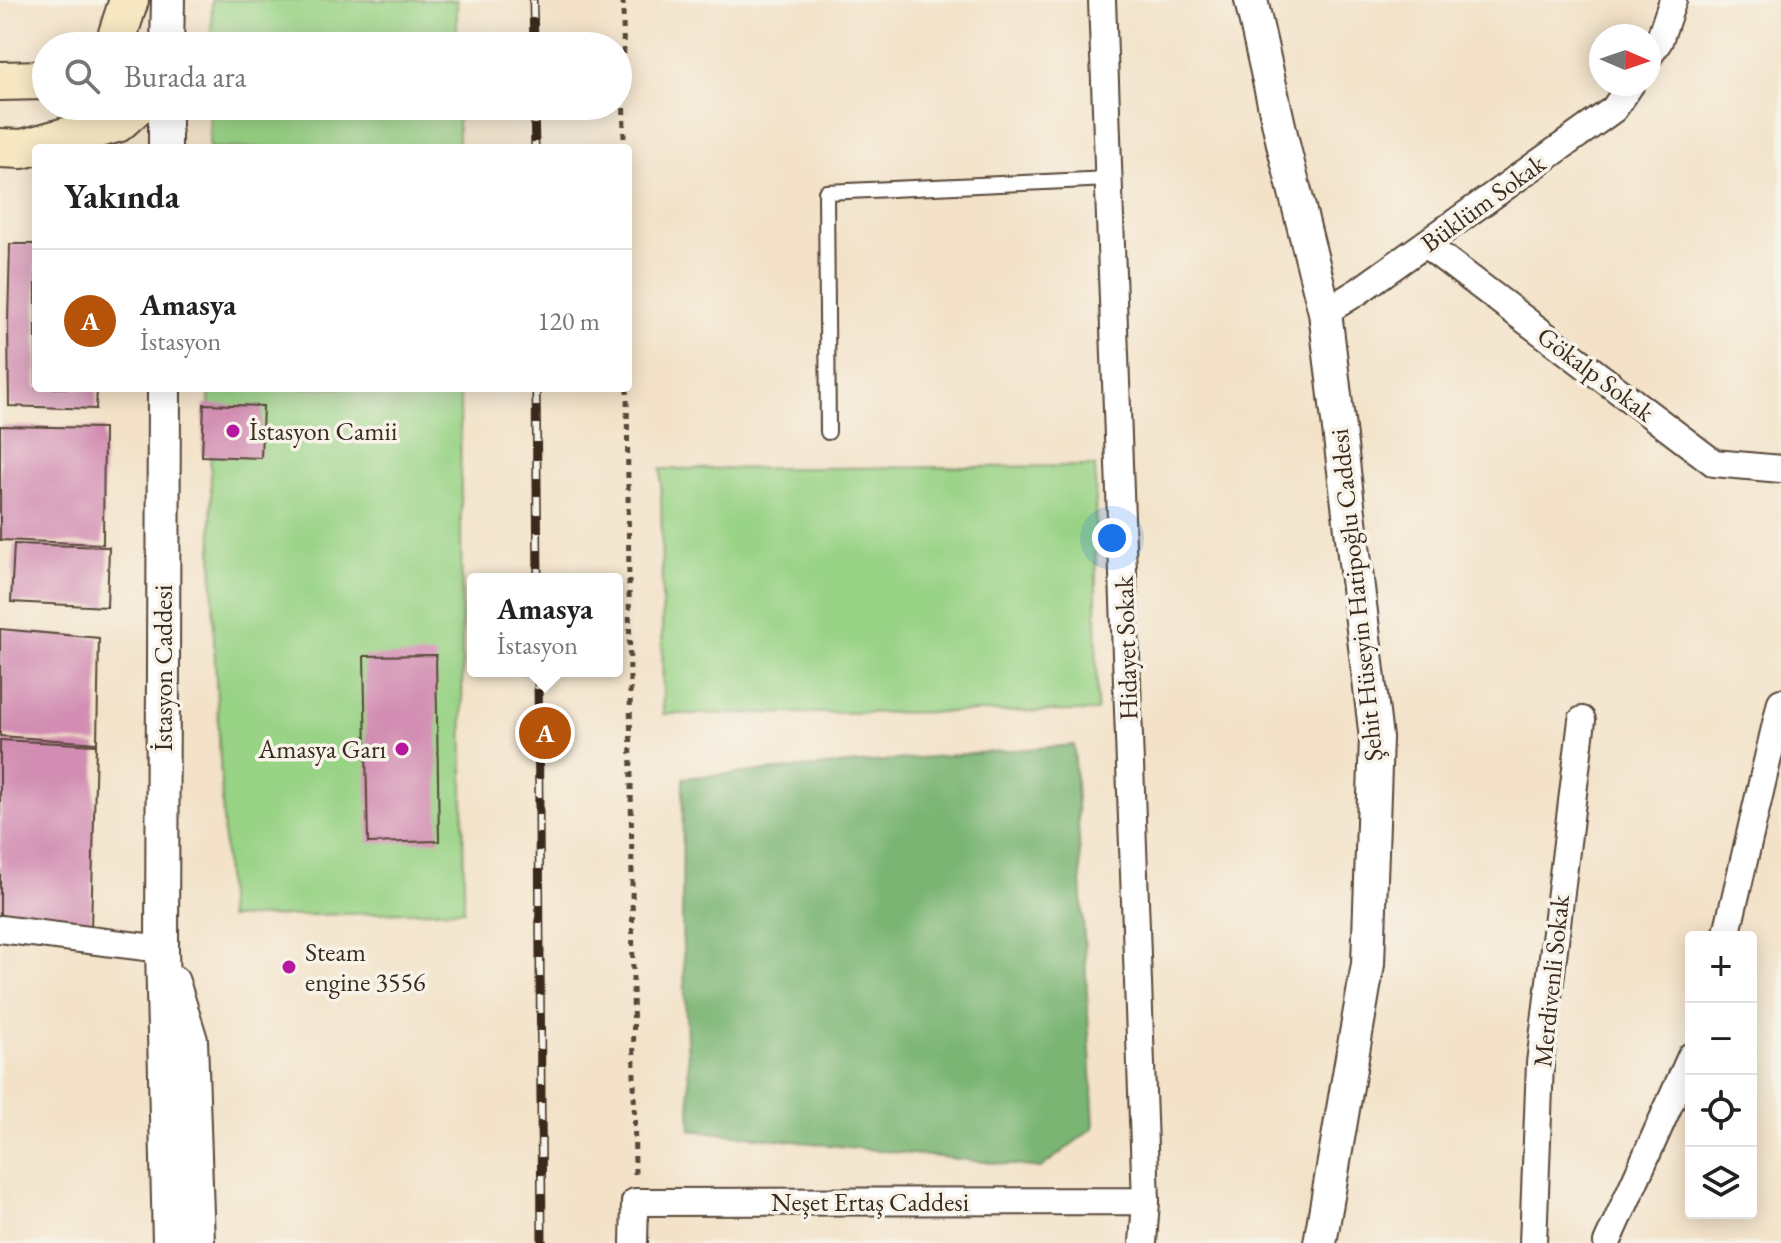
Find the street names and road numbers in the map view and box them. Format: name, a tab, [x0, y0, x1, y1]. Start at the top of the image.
street label: Büklüm Sokak	[1414, 146, 1553, 260]
street label: Gökalp Sokak	[1531, 319, 1662, 430]
street label: Şehit Hüseyin Hatipoğlu Caddesi	[1322, 427, 1390, 763]
street label: Hidayet Sokak	[1106, 575, 1146, 721]
street label: İstasyon Caddesi	[146, 585, 180, 751]
street label: Merdivenli Sokak	[1525, 892, 1577, 1069]
street label: Neşet Ertaş Caddesi	[771, 1185, 969, 1219]

